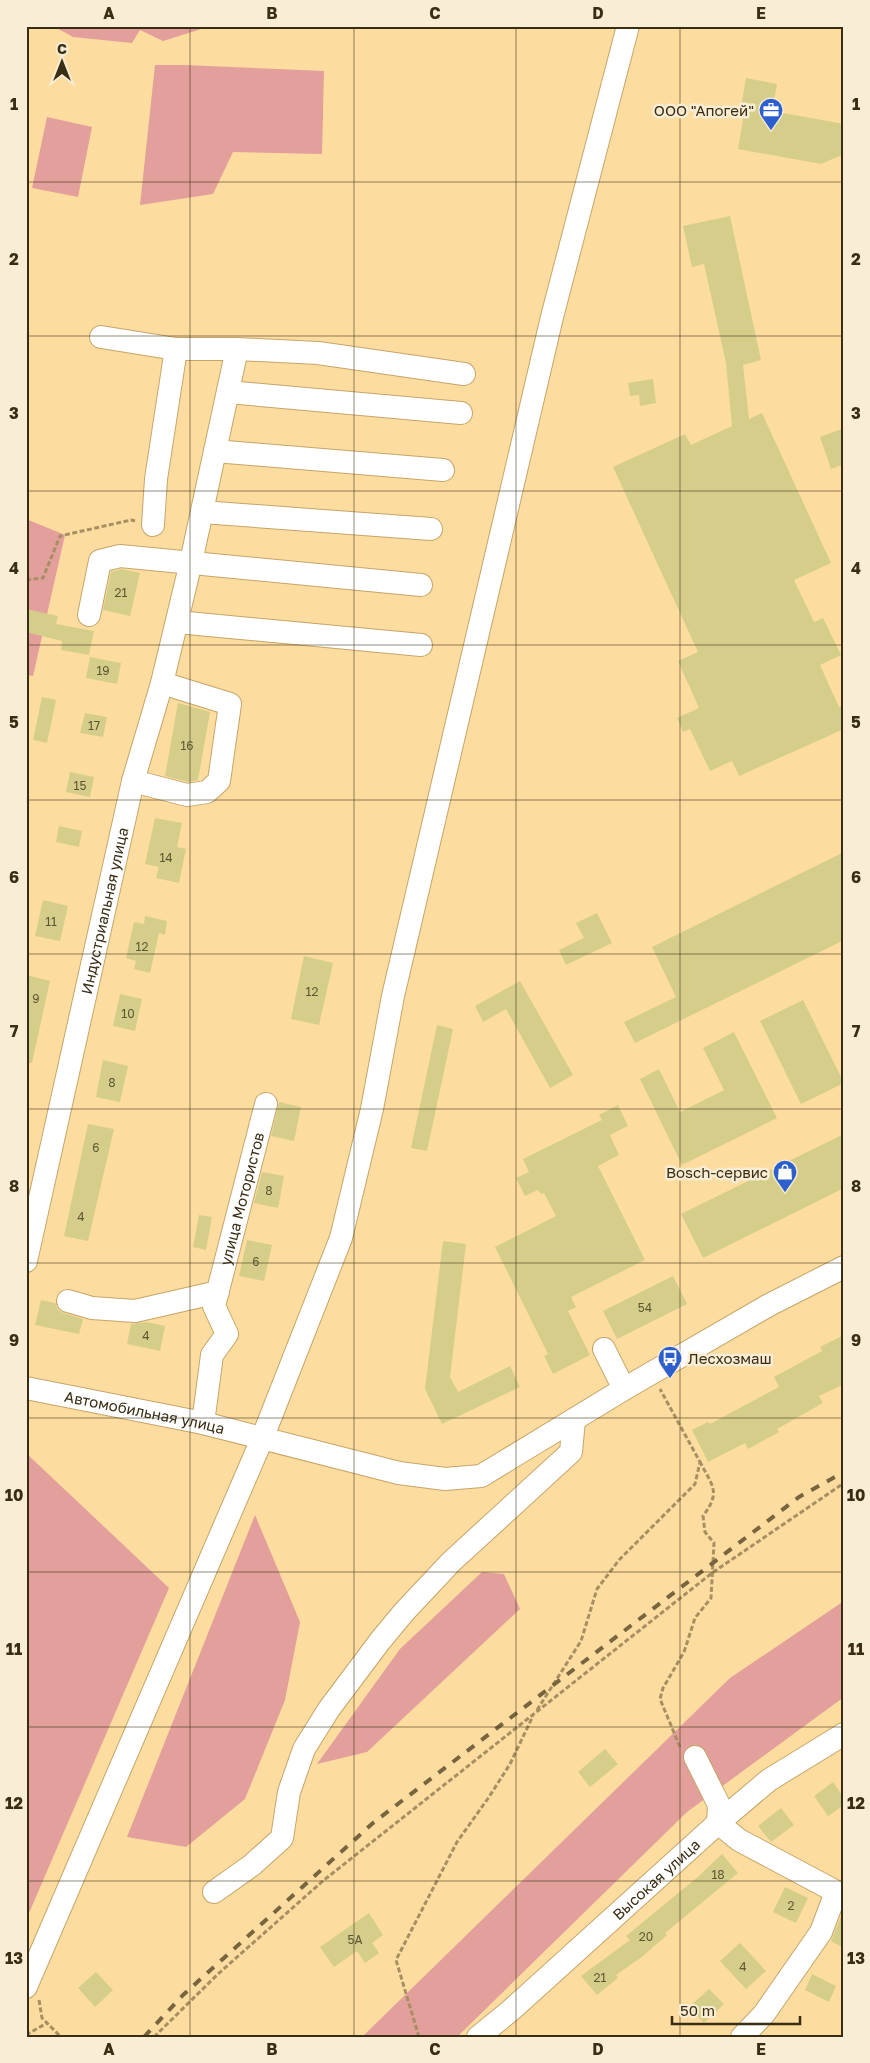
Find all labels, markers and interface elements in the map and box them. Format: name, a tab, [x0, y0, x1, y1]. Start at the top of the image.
text: A	[103, 3, 115, 23]
text: B	[266, 3, 278, 23]
text: C	[429, 3, 441, 23]
text: D	[592, 3, 604, 23]
text: E	[756, 3, 766, 23]
north arrow	[38, 38, 88, 88]
text: С	[57, 40, 67, 57]
text: 1	[10, 94, 18, 114]
text: 1	[852, 94, 860, 114]
office icon: ООО "Апогей"	[758, 97, 784, 131]
place label: ООО "Апогей"	[654, 101, 754, 119]
text: 2	[9, 249, 19, 269]
text: 2	[851, 249, 861, 269]
text: 3	[9, 403, 19, 423]
text: 3	[851, 403, 861, 423]
text: 4	[9, 558, 19, 578]
text: 4	[851, 558, 861, 578]
house number: 21	[115, 585, 128, 600]
house number: 19	[96, 663, 110, 678]
text: 5	[9, 712, 19, 732]
text: 5	[851, 712, 861, 732]
house number: 17	[88, 718, 100, 733]
house number: 16	[180, 738, 194, 753]
house number: 15	[74, 778, 86, 793]
street label: Индустриальная улица	[77, 825, 131, 996]
house number: 14	[159, 850, 173, 865]
text: 6	[9, 867, 19, 887]
text: 6	[851, 867, 861, 887]
house number: 11	[45, 914, 57, 929]
house number: 12	[136, 939, 148, 954]
house number: 12	[306, 984, 318, 999]
house number: 9	[32, 991, 40, 1006]
house number: 10	[121, 1006, 135, 1021]
text: 7	[10, 1021, 19, 1041]
text: 7	[852, 1021, 861, 1041]
house number: 8	[108, 1075, 116, 1090]
street label: улица Мотористов	[216, 1130, 267, 1267]
house number: 6	[92, 1140, 100, 1155]
shop icon: Bosch-сервис	[772, 1159, 798, 1193]
place label: Bosch-сервис	[666, 1163, 768, 1181]
text: 8	[9, 1176, 19, 1196]
text: 8	[851, 1176, 861, 1196]
house number: 8	[265, 1183, 273, 1198]
house number: 4	[77, 1209, 85, 1224]
house number: 6	[252, 1254, 260, 1269]
house number: 54	[638, 1300, 652, 1315]
house number: 4	[142, 1328, 150, 1343]
text: 9	[9, 1330, 19, 1350]
text: 9	[851, 1330, 861, 1350]
bus stop icon: Лесхозмаш	[657, 1345, 683, 1379]
place label: Лесхозмаш	[688, 1349, 772, 1367]
street label: Автомобильная улица	[63, 1387, 227, 1437]
text: 10	[5, 1485, 23, 1505]
text: 10	[847, 1485, 865, 1505]
text: 11	[6, 1639, 22, 1659]
text: 11	[848, 1639, 864, 1659]
text: 12	[5, 1793, 23, 1813]
text: 12	[847, 1793, 865, 1813]
street label: Высокая улица	[609, 1835, 703, 1923]
house number: 18	[711, 1867, 725, 1882]
house number: 2	[788, 1898, 795, 1913]
house number: 20	[639, 1929, 653, 1944]
house number: 5А	[347, 1932, 363, 1947]
text: 13	[5, 1948, 23, 1968]
text: 13	[847, 1948, 865, 1968]
house number: 4	[739, 1959, 747, 1974]
house number: 21	[594, 1970, 607, 1985]
scale bar	[672, 1993, 800, 2025]
text: 50 m	[680, 2001, 715, 2019]
text: A	[103, 2039, 115, 2059]
text: B	[266, 2039, 278, 2059]
text: C	[429, 2039, 441, 2059]
text: D	[592, 2039, 604, 2059]
text: E	[756, 2039, 766, 2059]

